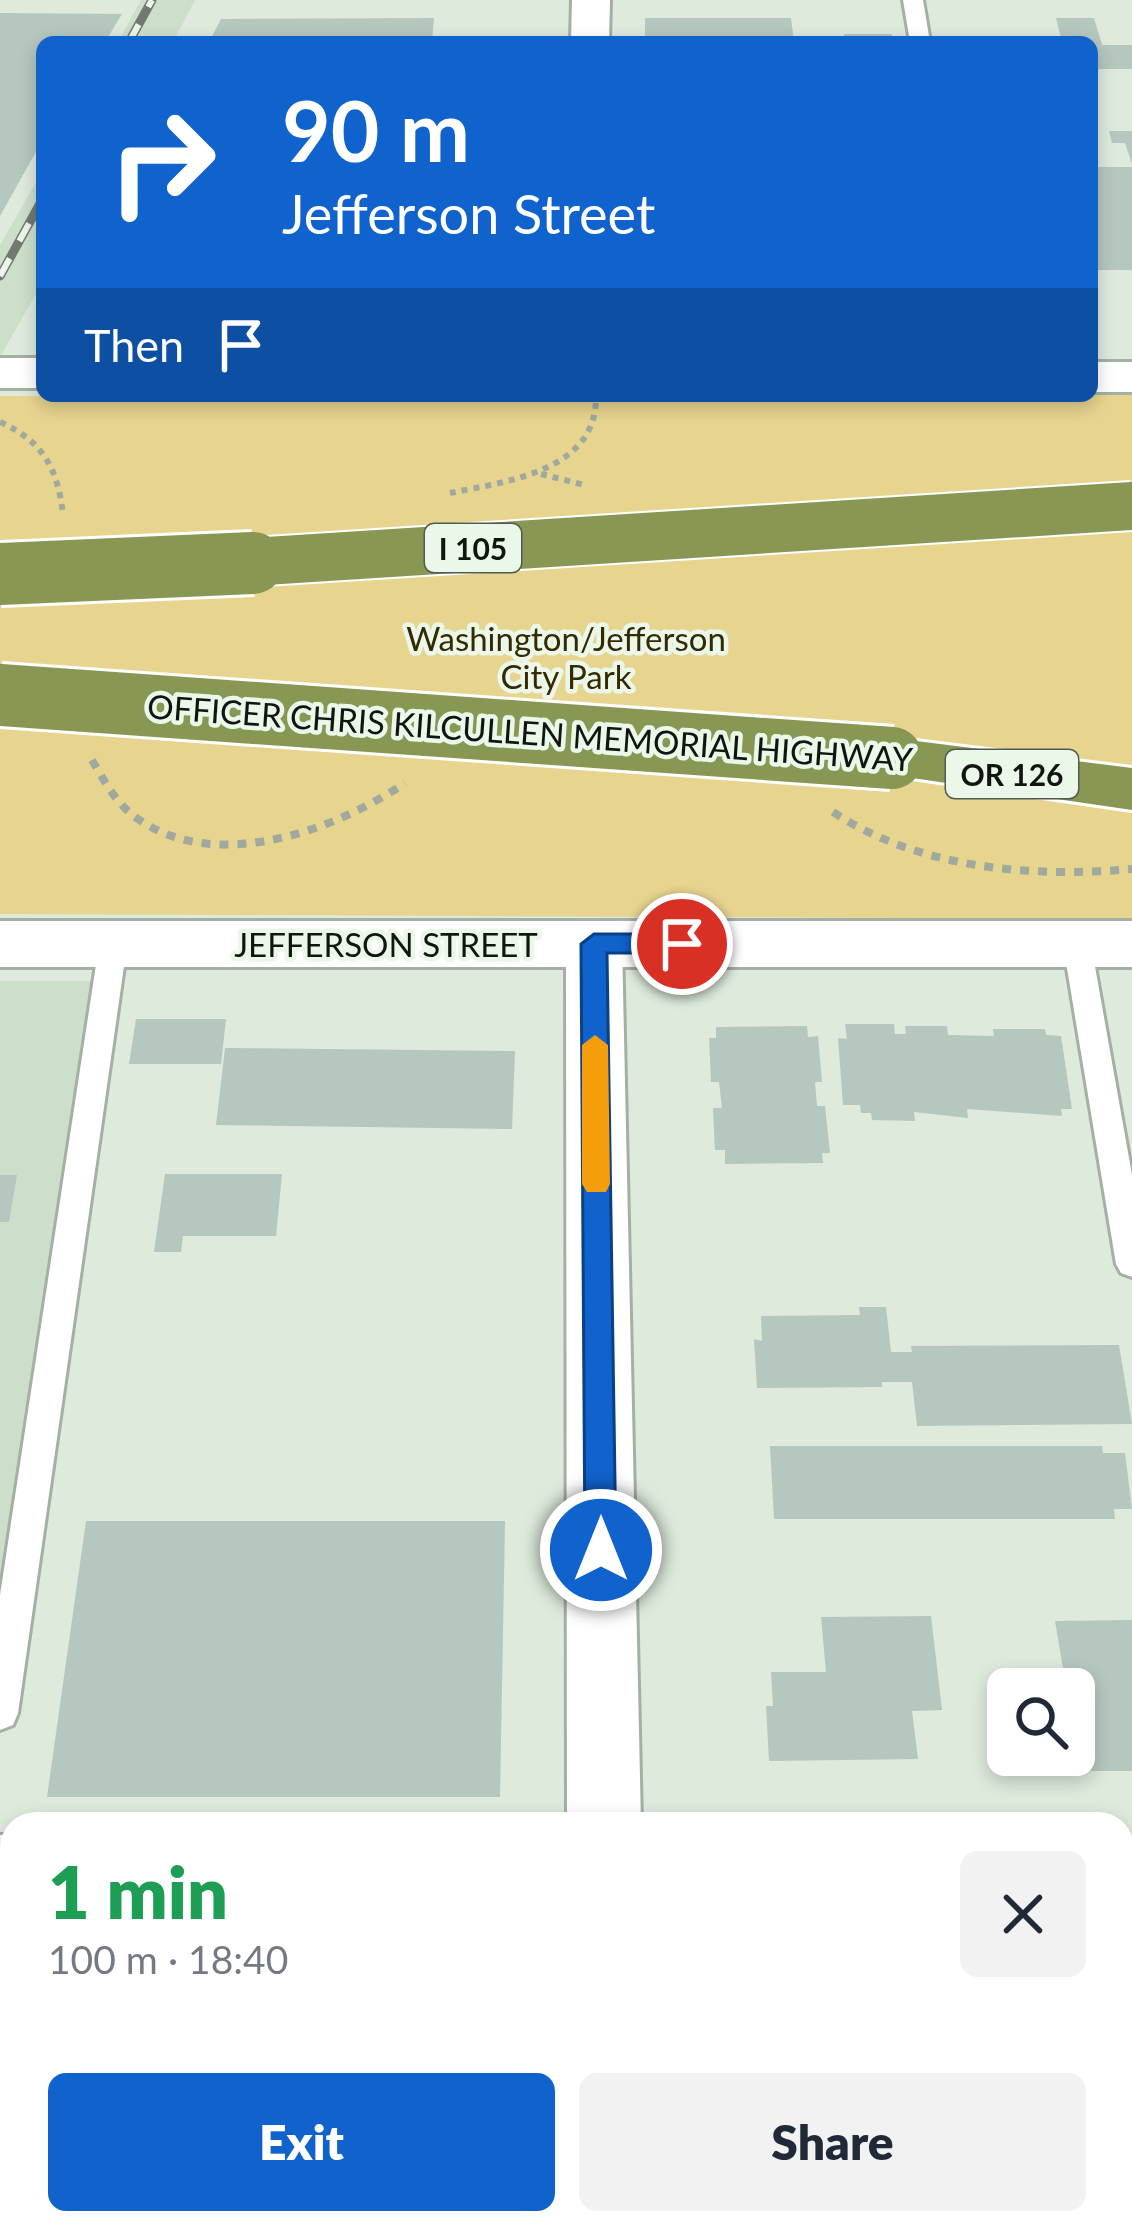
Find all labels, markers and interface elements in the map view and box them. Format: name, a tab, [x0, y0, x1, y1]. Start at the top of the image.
text: 90 m	[282, 79, 470, 180]
icon: right	[84, 84, 240, 240]
text: Jefferson Street	[282, 181, 655, 246]
icon: arrive	[208, 312, 274, 378]
text: Then	[84, 318, 184, 372]
road number: I 105	[425, 524, 521, 572]
park label: Washington/Jefferson City Park	[406, 618, 726, 696]
street label: OFFICER CHRIS KILCULLEN MEMORIAL HIGHWAY	[146, 685, 914, 779]
road number: OR 126	[946, 750, 1078, 798]
pin	[631, 893, 733, 995]
icon: arrive	[649, 911, 715, 977]
street label: JEFFERSON STREET	[234, 924, 538, 964]
position arrow	[538, 1487, 664, 1613]
map controls	[987, 1668, 1095, 1776]
button: search	[987, 1668, 1095, 1776]
text: 1 min	[48, 1848, 228, 1934]
button: close	[960, 1851, 1086, 1977]
text: 100 m · 18:40	[48, 1936, 288, 1982]
button: Exit	[48, 2073, 555, 2211]
button: Share	[579, 2073, 1086, 2211]

